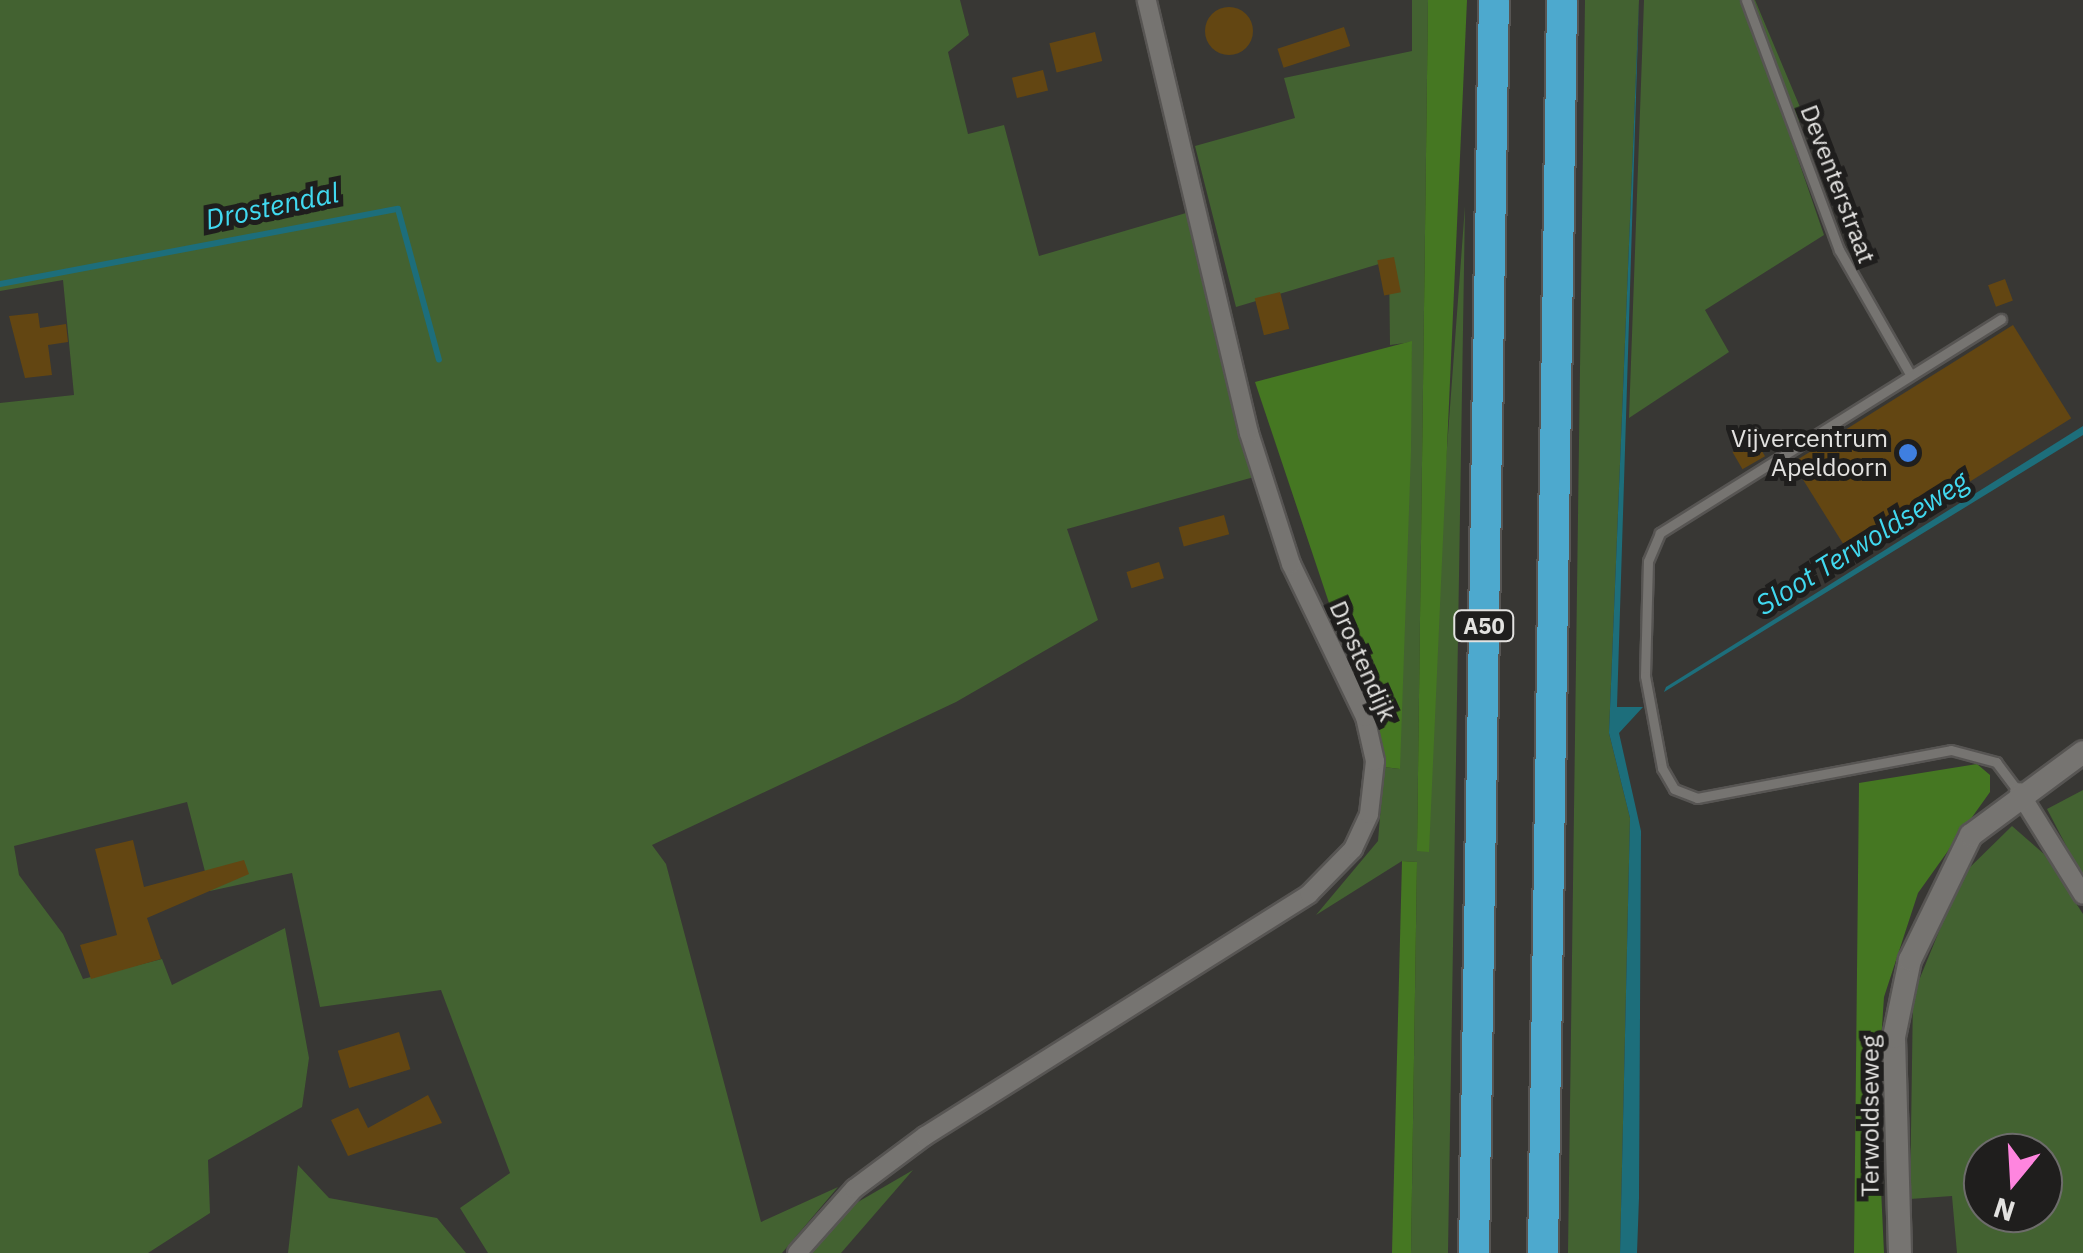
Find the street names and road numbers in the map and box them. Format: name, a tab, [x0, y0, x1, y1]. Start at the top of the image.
street label: Deventerstraat	[1794, 101, 1882, 267]
street label: Drostendijk	[1323, 596, 1403, 726]
road number: A50	[1452, 609, 1516, 643]
street label: Terwoldseweg	[1855, 1035, 1885, 1197]

